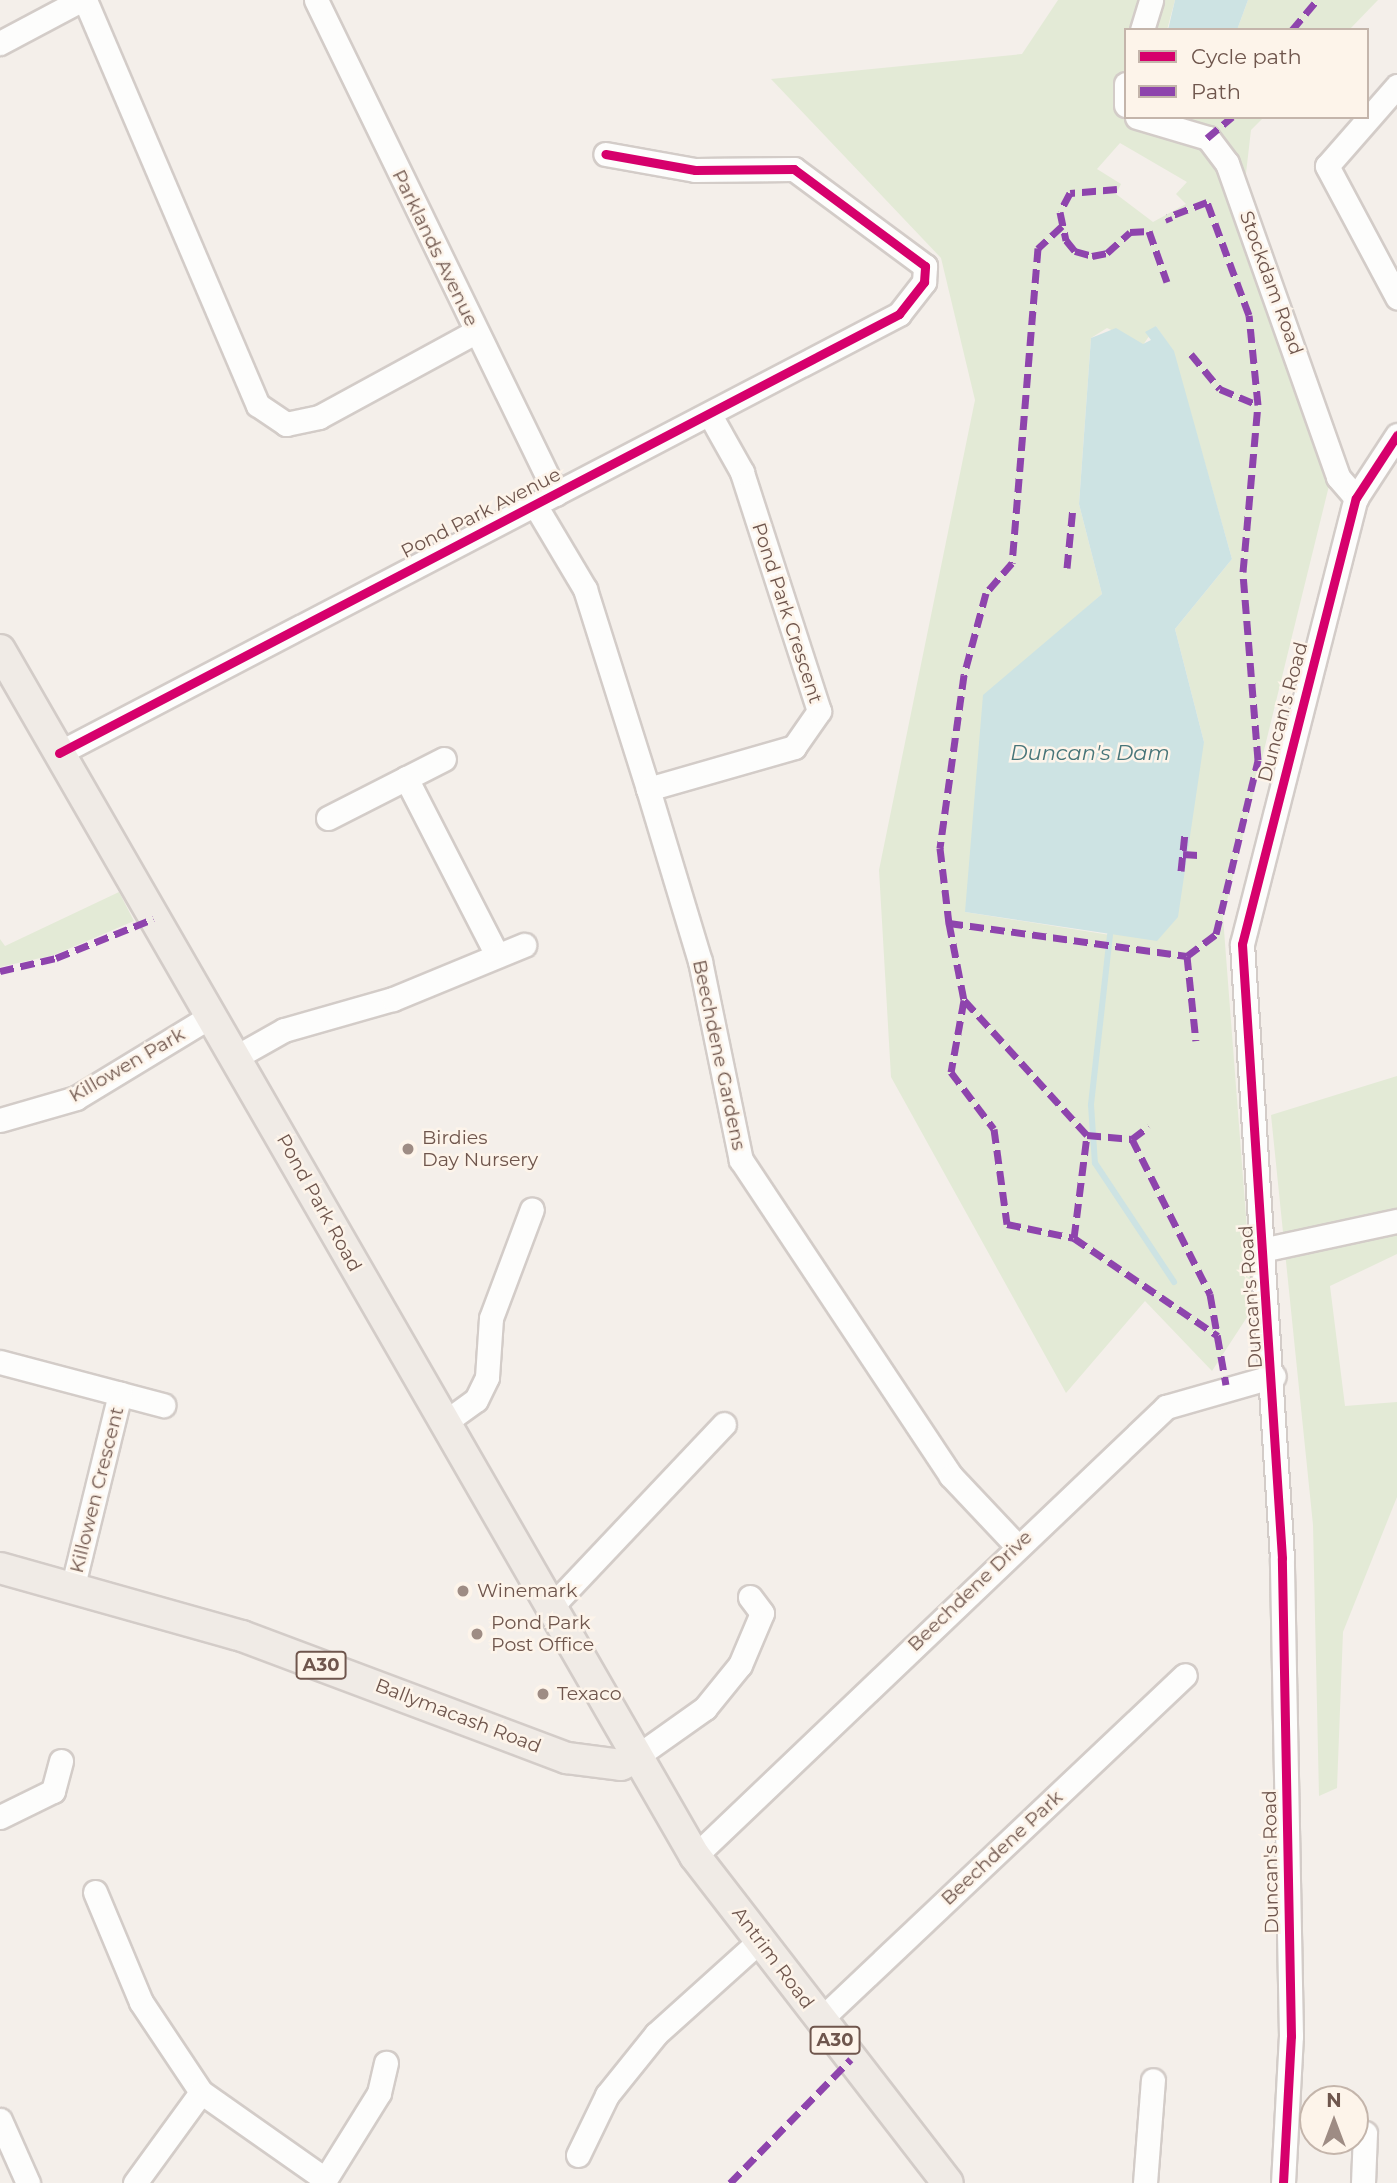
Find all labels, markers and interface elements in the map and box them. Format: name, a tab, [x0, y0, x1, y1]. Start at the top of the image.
legend	[1124, 28, 1369, 119]
text: Cycle path	[1191, 44, 1302, 69]
text: Path	[1191, 79, 1241, 104]
street label: Parklands Avenue	[387, 166, 483, 330]
street label: Stockdam Road	[1234, 208, 1308, 358]
street label: Pond Park Avenue	[397, 463, 565, 563]
street label: Pond Park Crescent	[747, 520, 827, 706]
street label: Duncan's Road	[1253, 640, 1313, 784]
water label: Duncan's Dam	[1010, 740, 1170, 766]
street label: Beechdene Gardens	[688, 958, 750, 1152]
street label: Killowen Park	[65, 1023, 189, 1107]
place label: Birdies Day Nursery	[422, 1127, 538, 1171]
street label: Pond Park Road	[272, 1130, 366, 1276]
marker: Birdies Day Nursery	[400, 1141, 416, 1157]
street label: Duncan's Road	[1235, 1224, 1267, 1370]
street label: Killowen Crescent	[65, 1405, 129, 1575]
street label: Beechdene Drive	[903, 1526, 1037, 1656]
place label: Winemark	[477, 1580, 577, 1602]
marker: Winemark	[455, 1583, 471, 1599]
place label: Pond Park Post Office	[491, 1612, 594, 1656]
marker: Pond Park Post Office	[469, 1626, 485, 1642]
road number: A30	[295, 1650, 347, 1680]
street label: Ballymacash Road	[372, 1674, 544, 1758]
place label: Texaco	[557, 1683, 622, 1705]
marker: Texaco	[535, 1686, 551, 1702]
street label: Beechdene Park	[937, 1786, 1067, 1910]
street label: Duncan's Road	[1258, 1790, 1284, 1934]
street label: Antrim Road	[727, 1903, 819, 2013]
road number: A30	[809, 2026, 861, 2054]
north arrow	[1299, 2085, 1369, 2155]
text: N	[1326, 2089, 1342, 2112]

